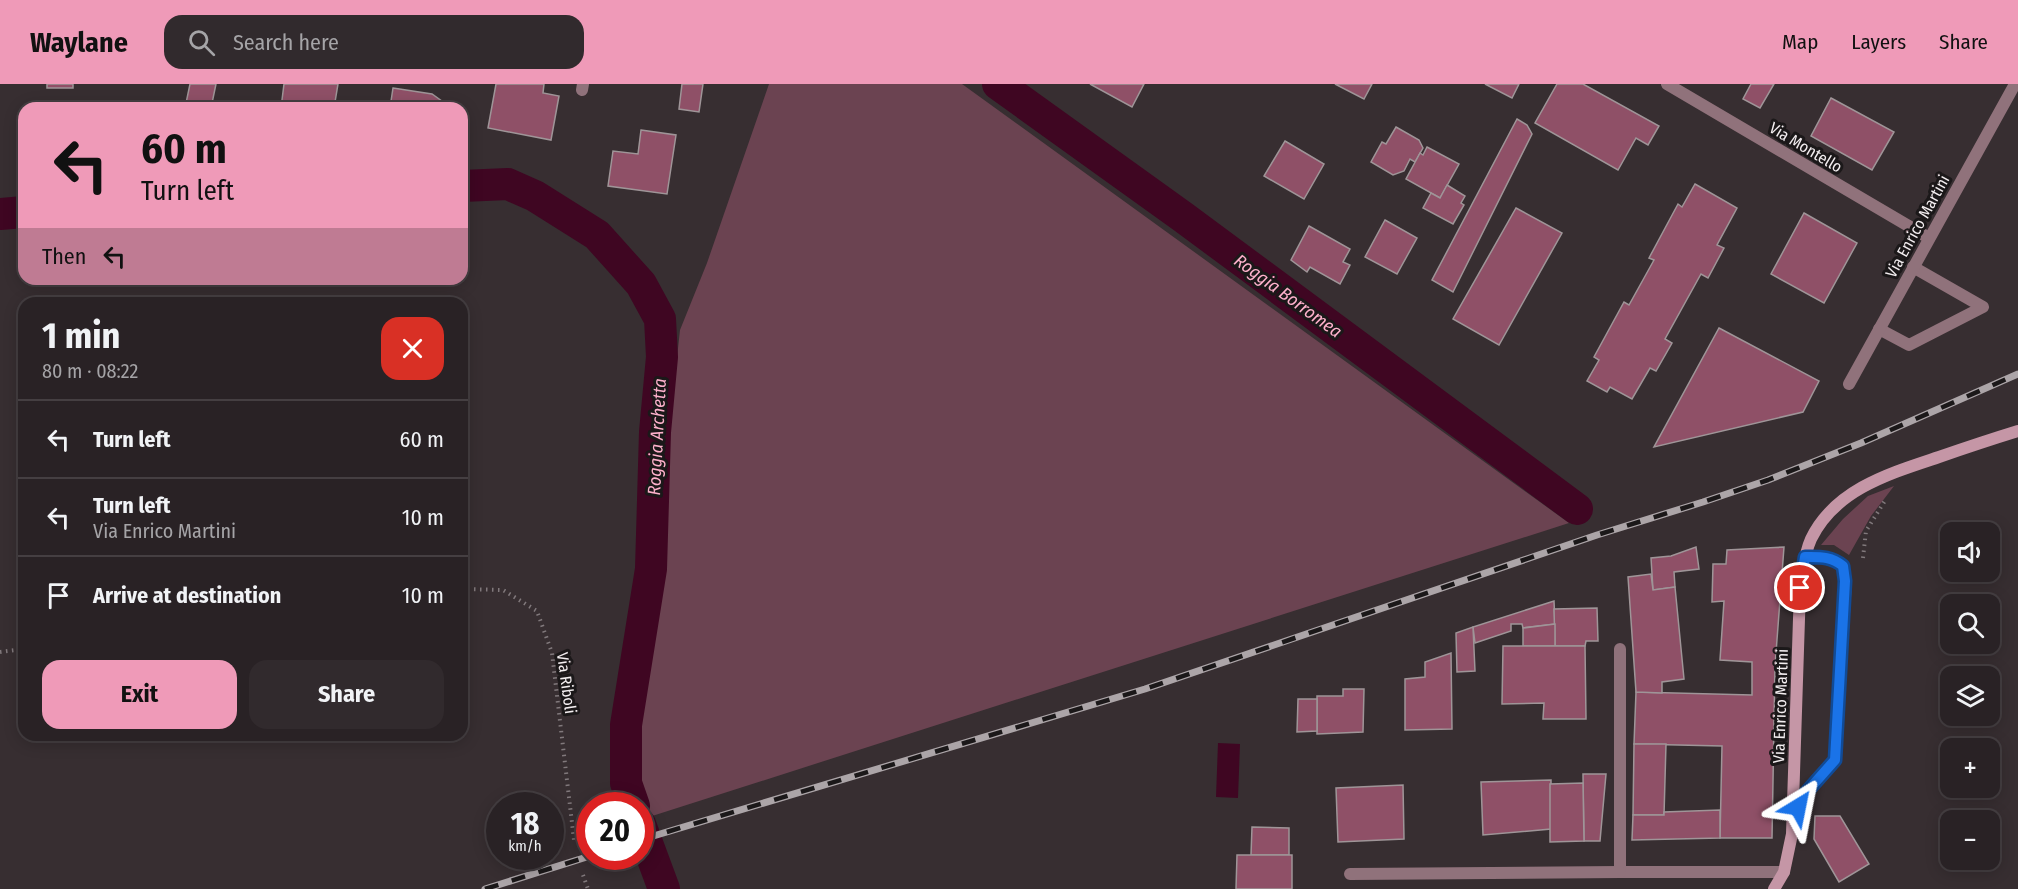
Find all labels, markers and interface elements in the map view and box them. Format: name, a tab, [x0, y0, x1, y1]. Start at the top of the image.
search box	[164, 15, 584, 69]
text: Waylane	[30, 26, 128, 59]
icon: search	[185, 26, 218, 59]
text: Search here	[233, 29, 339, 56]
text: Map	[1782, 29, 1818, 55]
text: Layers	[1851, 29, 1906, 55]
text: Share	[1939, 29, 1988, 55]
street label: Via Montello	[1766, 118, 1846, 177]
text: 60 m	[141, 124, 227, 174]
icon: left	[42, 126, 120, 204]
street label: Via Enrico Martini	[1881, 172, 1953, 281]
text: Turn left	[141, 175, 234, 207]
icon: left	[98, 240, 131, 273]
text: Then	[42, 243, 86, 270]
water label: Roggia Borromea	[1230, 249, 1346, 343]
text: 1 min	[42, 314, 120, 358]
button: close	[381, 317, 444, 380]
text: 80 m · 08:22	[42, 359, 138, 383]
water label: Roggia Archetta	[643, 378, 671, 496]
icon: left	[42, 423, 75, 456]
text: Turn left	[93, 426, 171, 453]
text: 60 m	[400, 426, 444, 453]
text: Turn left	[93, 492, 171, 519]
icon: left	[42, 501, 75, 534]
text: 10 m	[402, 504, 444, 531]
text: Via Enrico Martini	[93, 519, 236, 543]
map controls	[1940, 522, 2000, 870]
button: sound	[1940, 522, 2000, 582]
pin	[1774, 562, 1825, 613]
icon: arrive	[1783, 571, 1816, 604]
icon: arrive	[42, 579, 75, 612]
text: Arrive at destination	[93, 582, 281, 609]
text: 10 m	[402, 582, 444, 609]
button: search	[1940, 594, 2000, 654]
street label: Via Enrico Martini	[1769, 649, 1792, 764]
street label: Via Riboli	[553, 651, 580, 715]
button: Exit	[42, 660, 237, 729]
button: Share	[249, 660, 444, 729]
button: layers	[1940, 666, 2000, 726]
button: +	[1940, 738, 2000, 798]
position arrow	[1766, 775, 1830, 839]
speed limit sign: 20	[576, 792, 654, 870]
text: 18	[511, 806, 539, 842]
button: −	[1940, 810, 2000, 870]
text: km/h	[508, 837, 542, 855]

